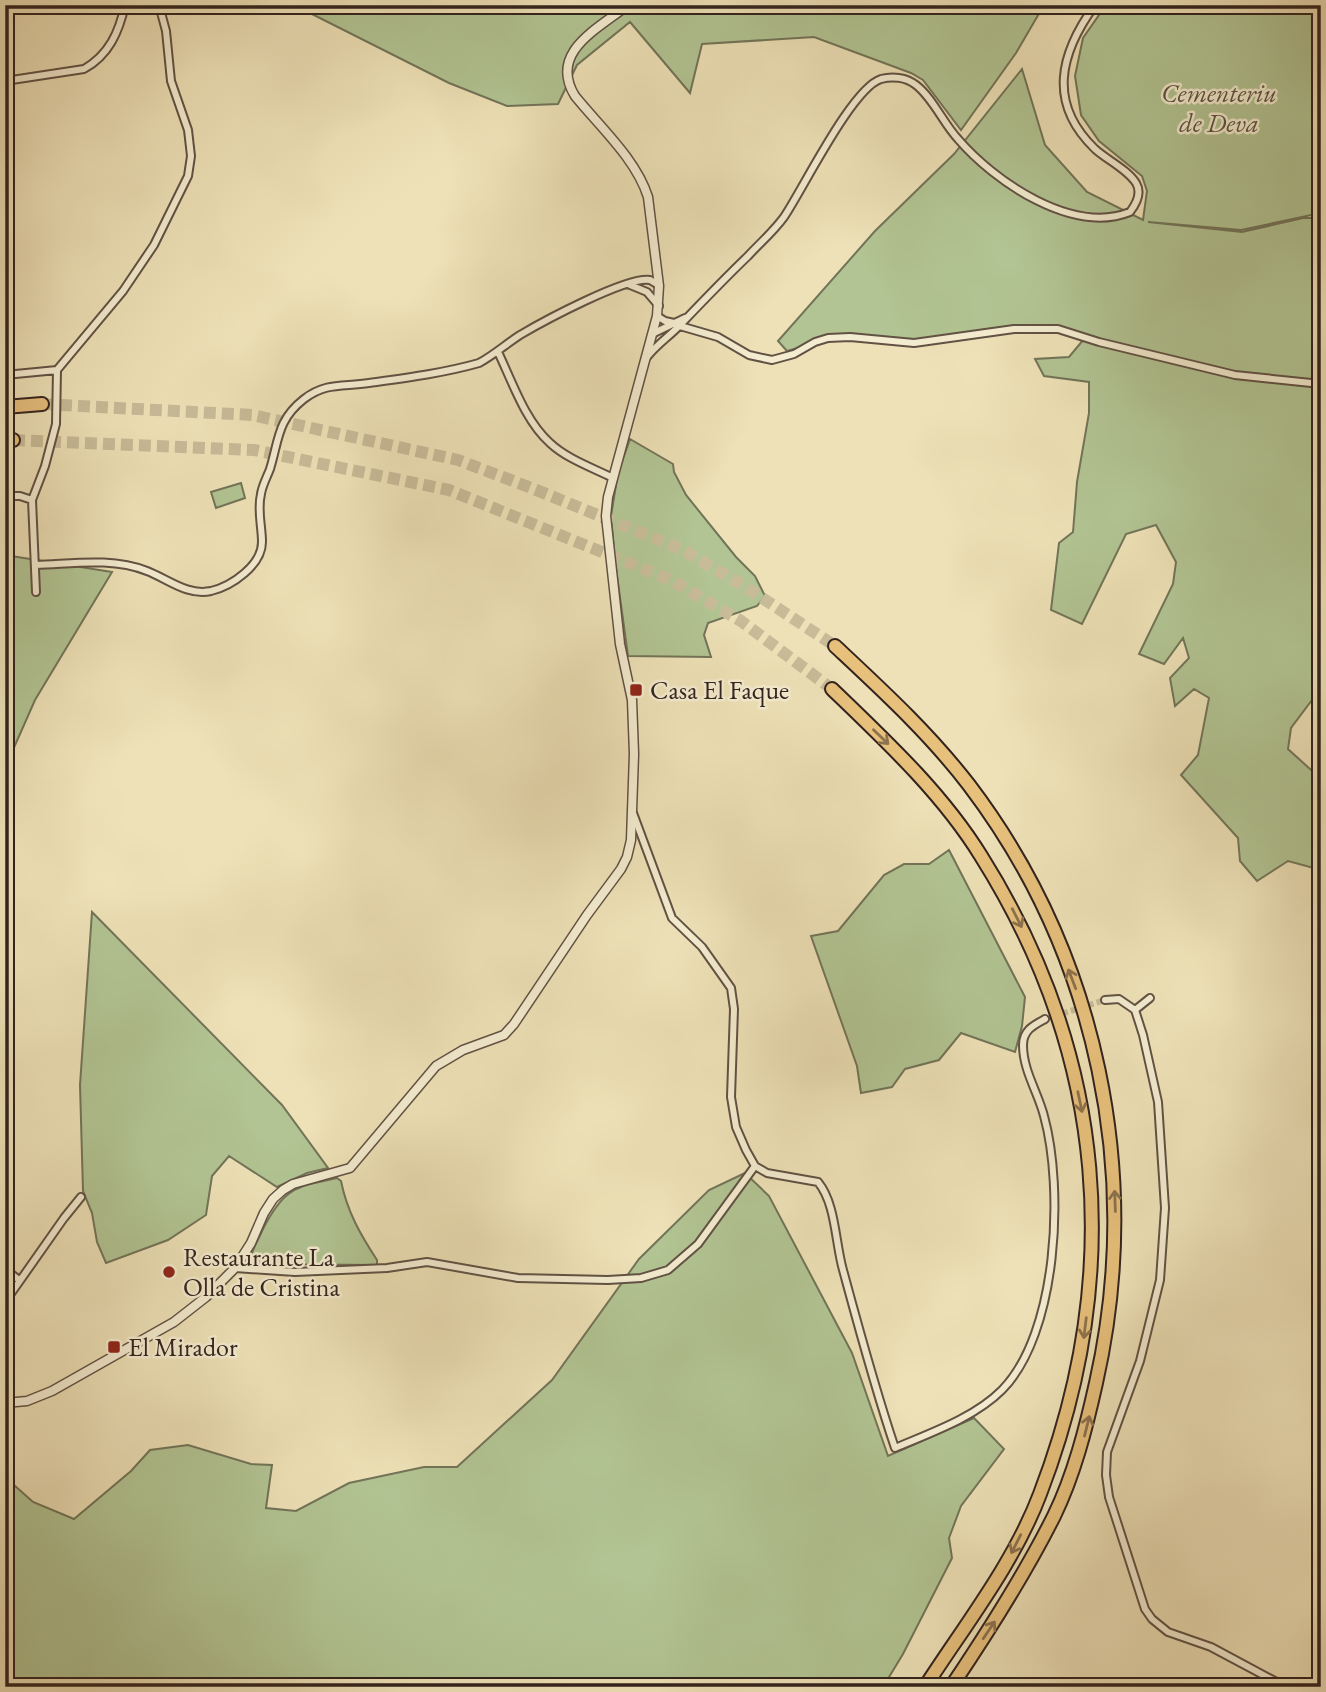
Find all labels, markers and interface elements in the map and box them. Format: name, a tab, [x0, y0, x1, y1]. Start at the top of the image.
park label: Cementeriu de Deva	[1161, 76, 1277, 140]
place label: Casa El Faque	[650, 673, 789, 707]
marker: Casa El Faque	[628, 682, 644, 698]
one-way arrow	[873, 728, 890, 745]
one-way arrow	[1010, 907, 1024, 928]
one-way arrow	[1064, 968, 1077, 990]
one-way arrow	[1074, 1090, 1088, 1113]
one-way arrow	[1109, 1189, 1122, 1212]
place label: Restaurante La Olla de Cristina	[183, 1240, 341, 1304]
marker: Restaurante La Olla de Cristina	[161, 1264, 177, 1280]
one-way arrow	[1079, 1317, 1092, 1339]
place label: El Mirador	[128, 1330, 238, 1364]
marker: El Mirador	[106, 1339, 122, 1355]
one-way arrow	[1081, 1415, 1094, 1437]
one-way arrow	[1008, 1533, 1022, 1554]
one-way arrow	[982, 1621, 996, 1640]

